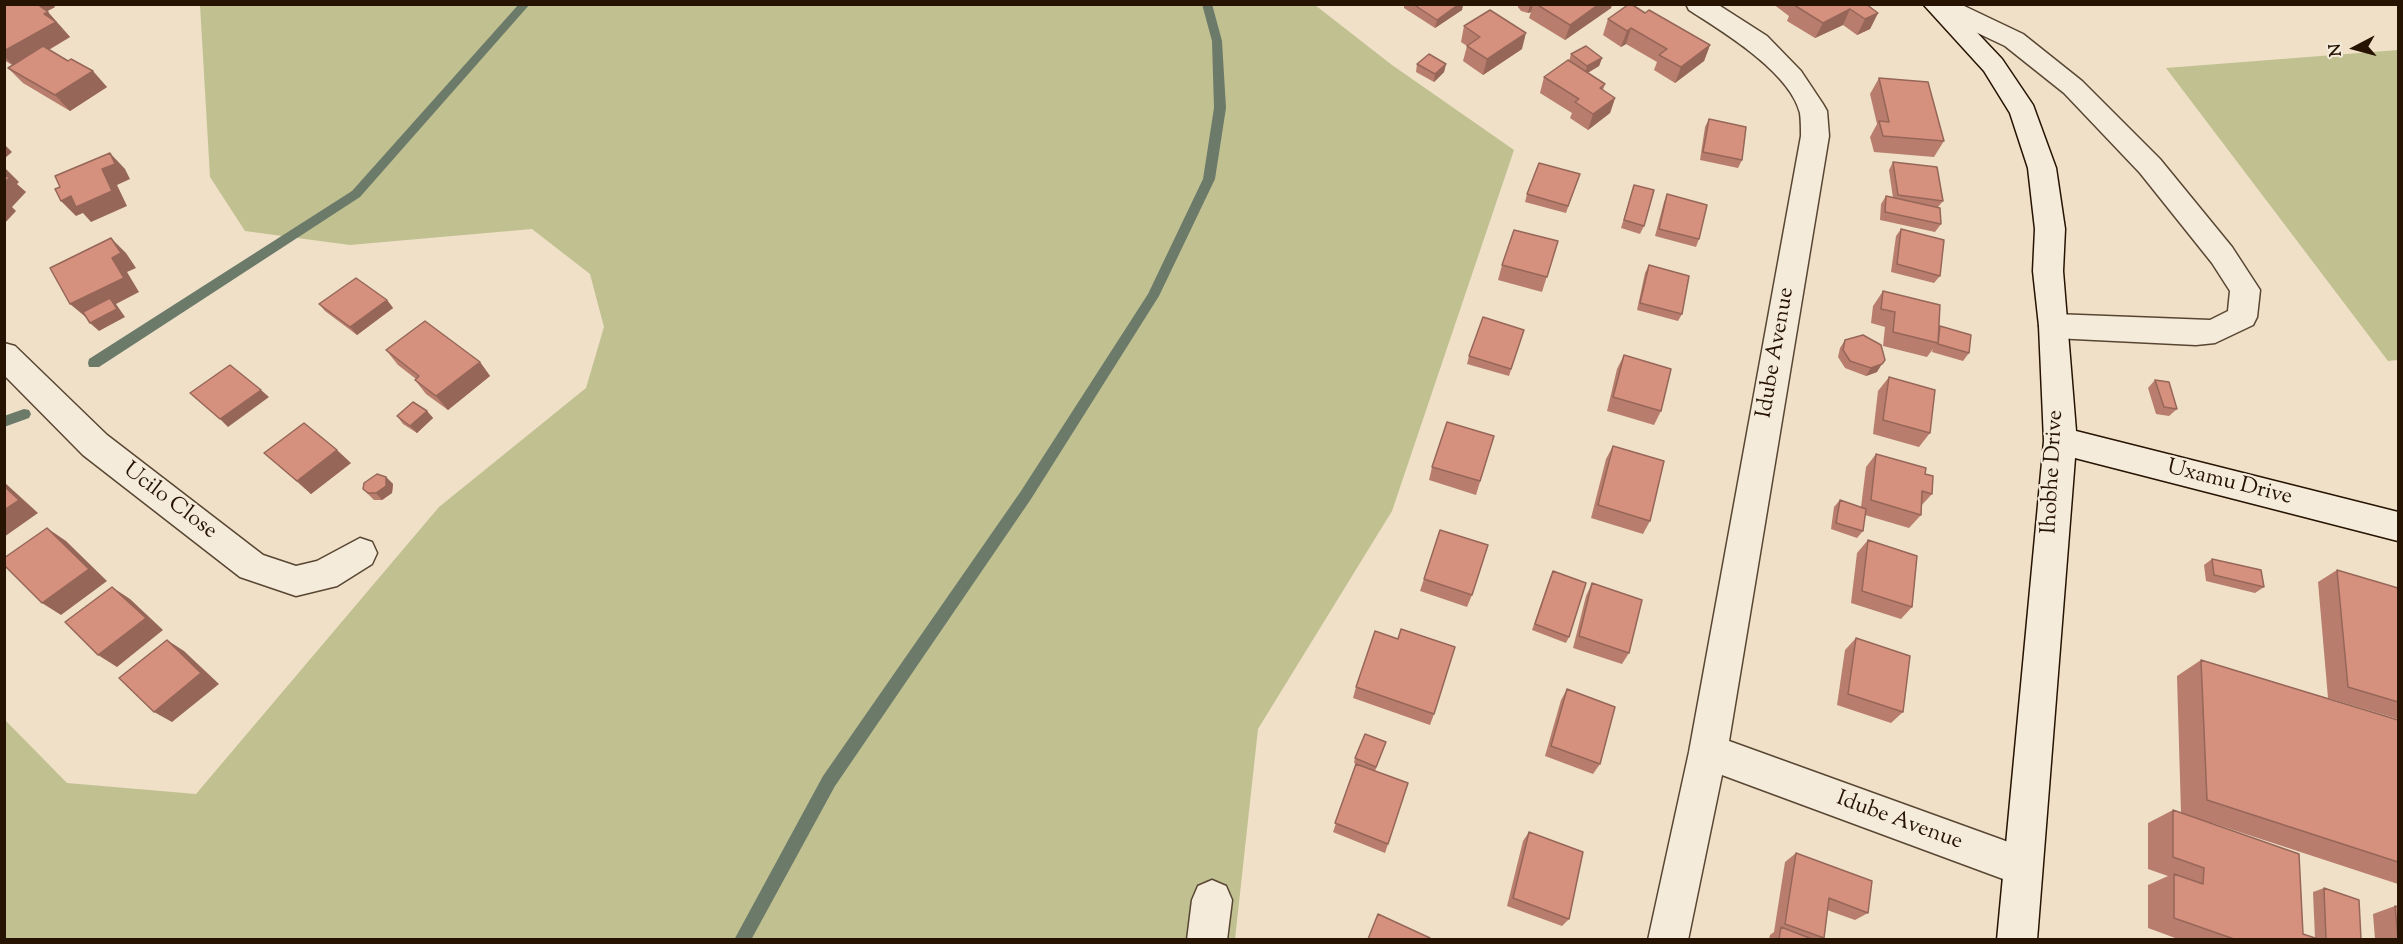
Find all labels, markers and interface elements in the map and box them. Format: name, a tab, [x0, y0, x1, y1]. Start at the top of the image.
north arrow	[2325, 18, 2385, 78]
text: N	[2324, 42, 2349, 57]
street label: Idube Avenue	[1753, 286, 1801, 420]
street label: Ihobhe Drive	[2038, 409, 2070, 535]
street label: Uxamu Drive	[2164, 456, 2294, 512]
street label: Ucilo Close	[117, 458, 221, 546]
street label: Idube Avenue	[1832, 787, 1966, 857]

